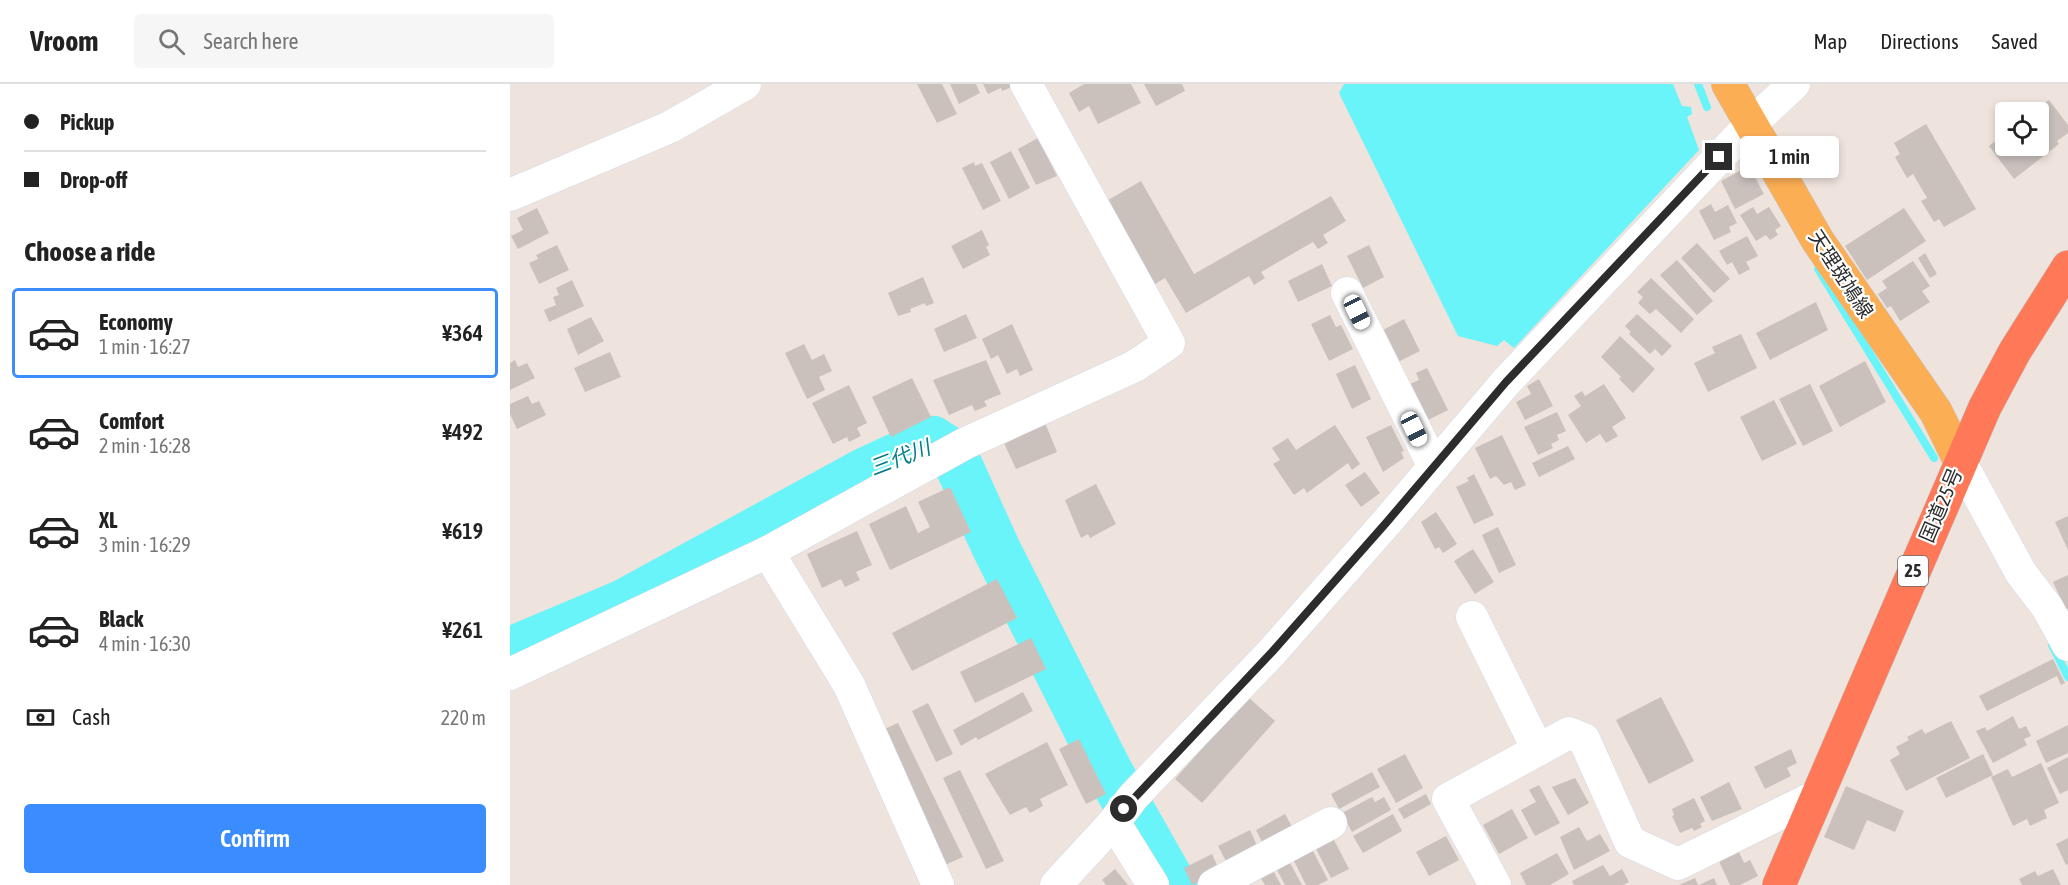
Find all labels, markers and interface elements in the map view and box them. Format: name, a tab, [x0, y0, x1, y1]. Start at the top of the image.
search box	[134, 14, 554, 68]
text: Vroom	[30, 25, 98, 57]
icon: search	[155, 25, 188, 58]
text: Search here	[203, 28, 298, 54]
text: Map	[1813, 29, 1847, 53]
text: Directions	[1880, 29, 1959, 53]
text: Saved	[1992, 29, 2038, 53]
map controls	[1995, 102, 2049, 156]
button: locate	[1995, 102, 2049, 156]
text: Pickup	[60, 109, 115, 135]
callout: 1 min	[1740, 136, 1839, 178]
route end	[1705, 143, 1732, 170]
text: 1 min	[1769, 145, 1810, 168]
text: Drop-off	[60, 167, 127, 193]
street label: 天理斑鳩線	[1805, 226, 1878, 322]
text: Choose a ride	[24, 236, 156, 267]
car	[1341, 292, 1373, 332]
icon: car	[27, 306, 81, 360]
text: Economy	[99, 309, 173, 335]
text: ¥364	[442, 320, 483, 346]
text: 1 min · 16:27	[99, 335, 191, 358]
icon: car	[27, 405, 81, 459]
text: Comfort	[99, 408, 164, 434]
car	[1398, 409, 1430, 449]
text: ¥492	[442, 419, 483, 445]
text: 2 min · 16:28	[99, 434, 191, 457]
water label: 三代川	[866, 434, 935, 480]
street label: 国道25号	[1915, 464, 1967, 546]
icon: car	[27, 504, 81, 558]
text: XL	[99, 507, 117, 533]
text: ¥619	[442, 518, 483, 544]
text: 3 min · 16:29	[99, 533, 191, 556]
road number: 25	[1898, 556, 1928, 586]
icon: car	[27, 603, 81, 657]
text: Black	[99, 606, 143, 632]
text: ¥261	[442, 617, 483, 643]
text: 4 min · 16:30	[99, 632, 191, 655]
icon: cash	[24, 701, 57, 734]
text: Cash	[72, 704, 111, 730]
text: 220 m	[441, 706, 486, 729]
route start	[1110, 795, 1137, 822]
button: Confirm	[24, 804, 486, 873]

